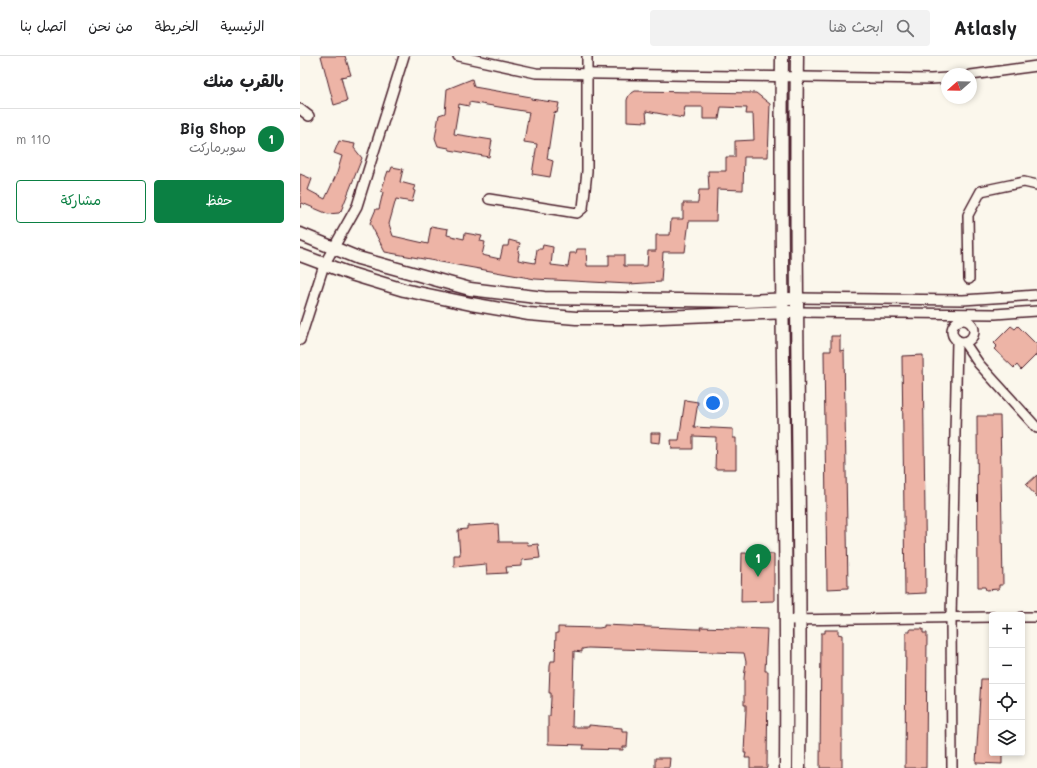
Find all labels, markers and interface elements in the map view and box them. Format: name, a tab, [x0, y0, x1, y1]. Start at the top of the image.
search box	[650, 10, 930, 46]
text: Atlasly	[954, 15, 1017, 40]
text: اتصل بنا	[20, 16, 66, 35]
text: من نحن	[88, 16, 133, 35]
text: الخريطة	[155, 16, 199, 35]
text: الرئيسية	[221, 16, 264, 35]
text: ابحث هنا	[829, 16, 884, 36]
icon: search	[894, 17, 916, 39]
north arrow	[941, 68, 977, 104]
text: بالقرب منك	[203, 69, 284, 91]
text: Big Shop	[180, 118, 246, 138]
text: 110 m	[16, 130, 50, 147]
text: 1	[268, 130, 274, 147]
text: سوبرماركت	[189, 138, 246, 155]
button: مشاركة	[16, 180, 146, 223]
button: حفظ	[154, 180, 284, 223]
your location	[703, 393, 723, 413]
pin: 1	[745, 544, 771, 577]
map controls	[989, 612, 1025, 756]
button: +	[989, 612, 1025, 648]
button: −	[989, 648, 1025, 684]
button: locate	[989, 684, 1025, 720]
button: layers	[989, 720, 1025, 756]

